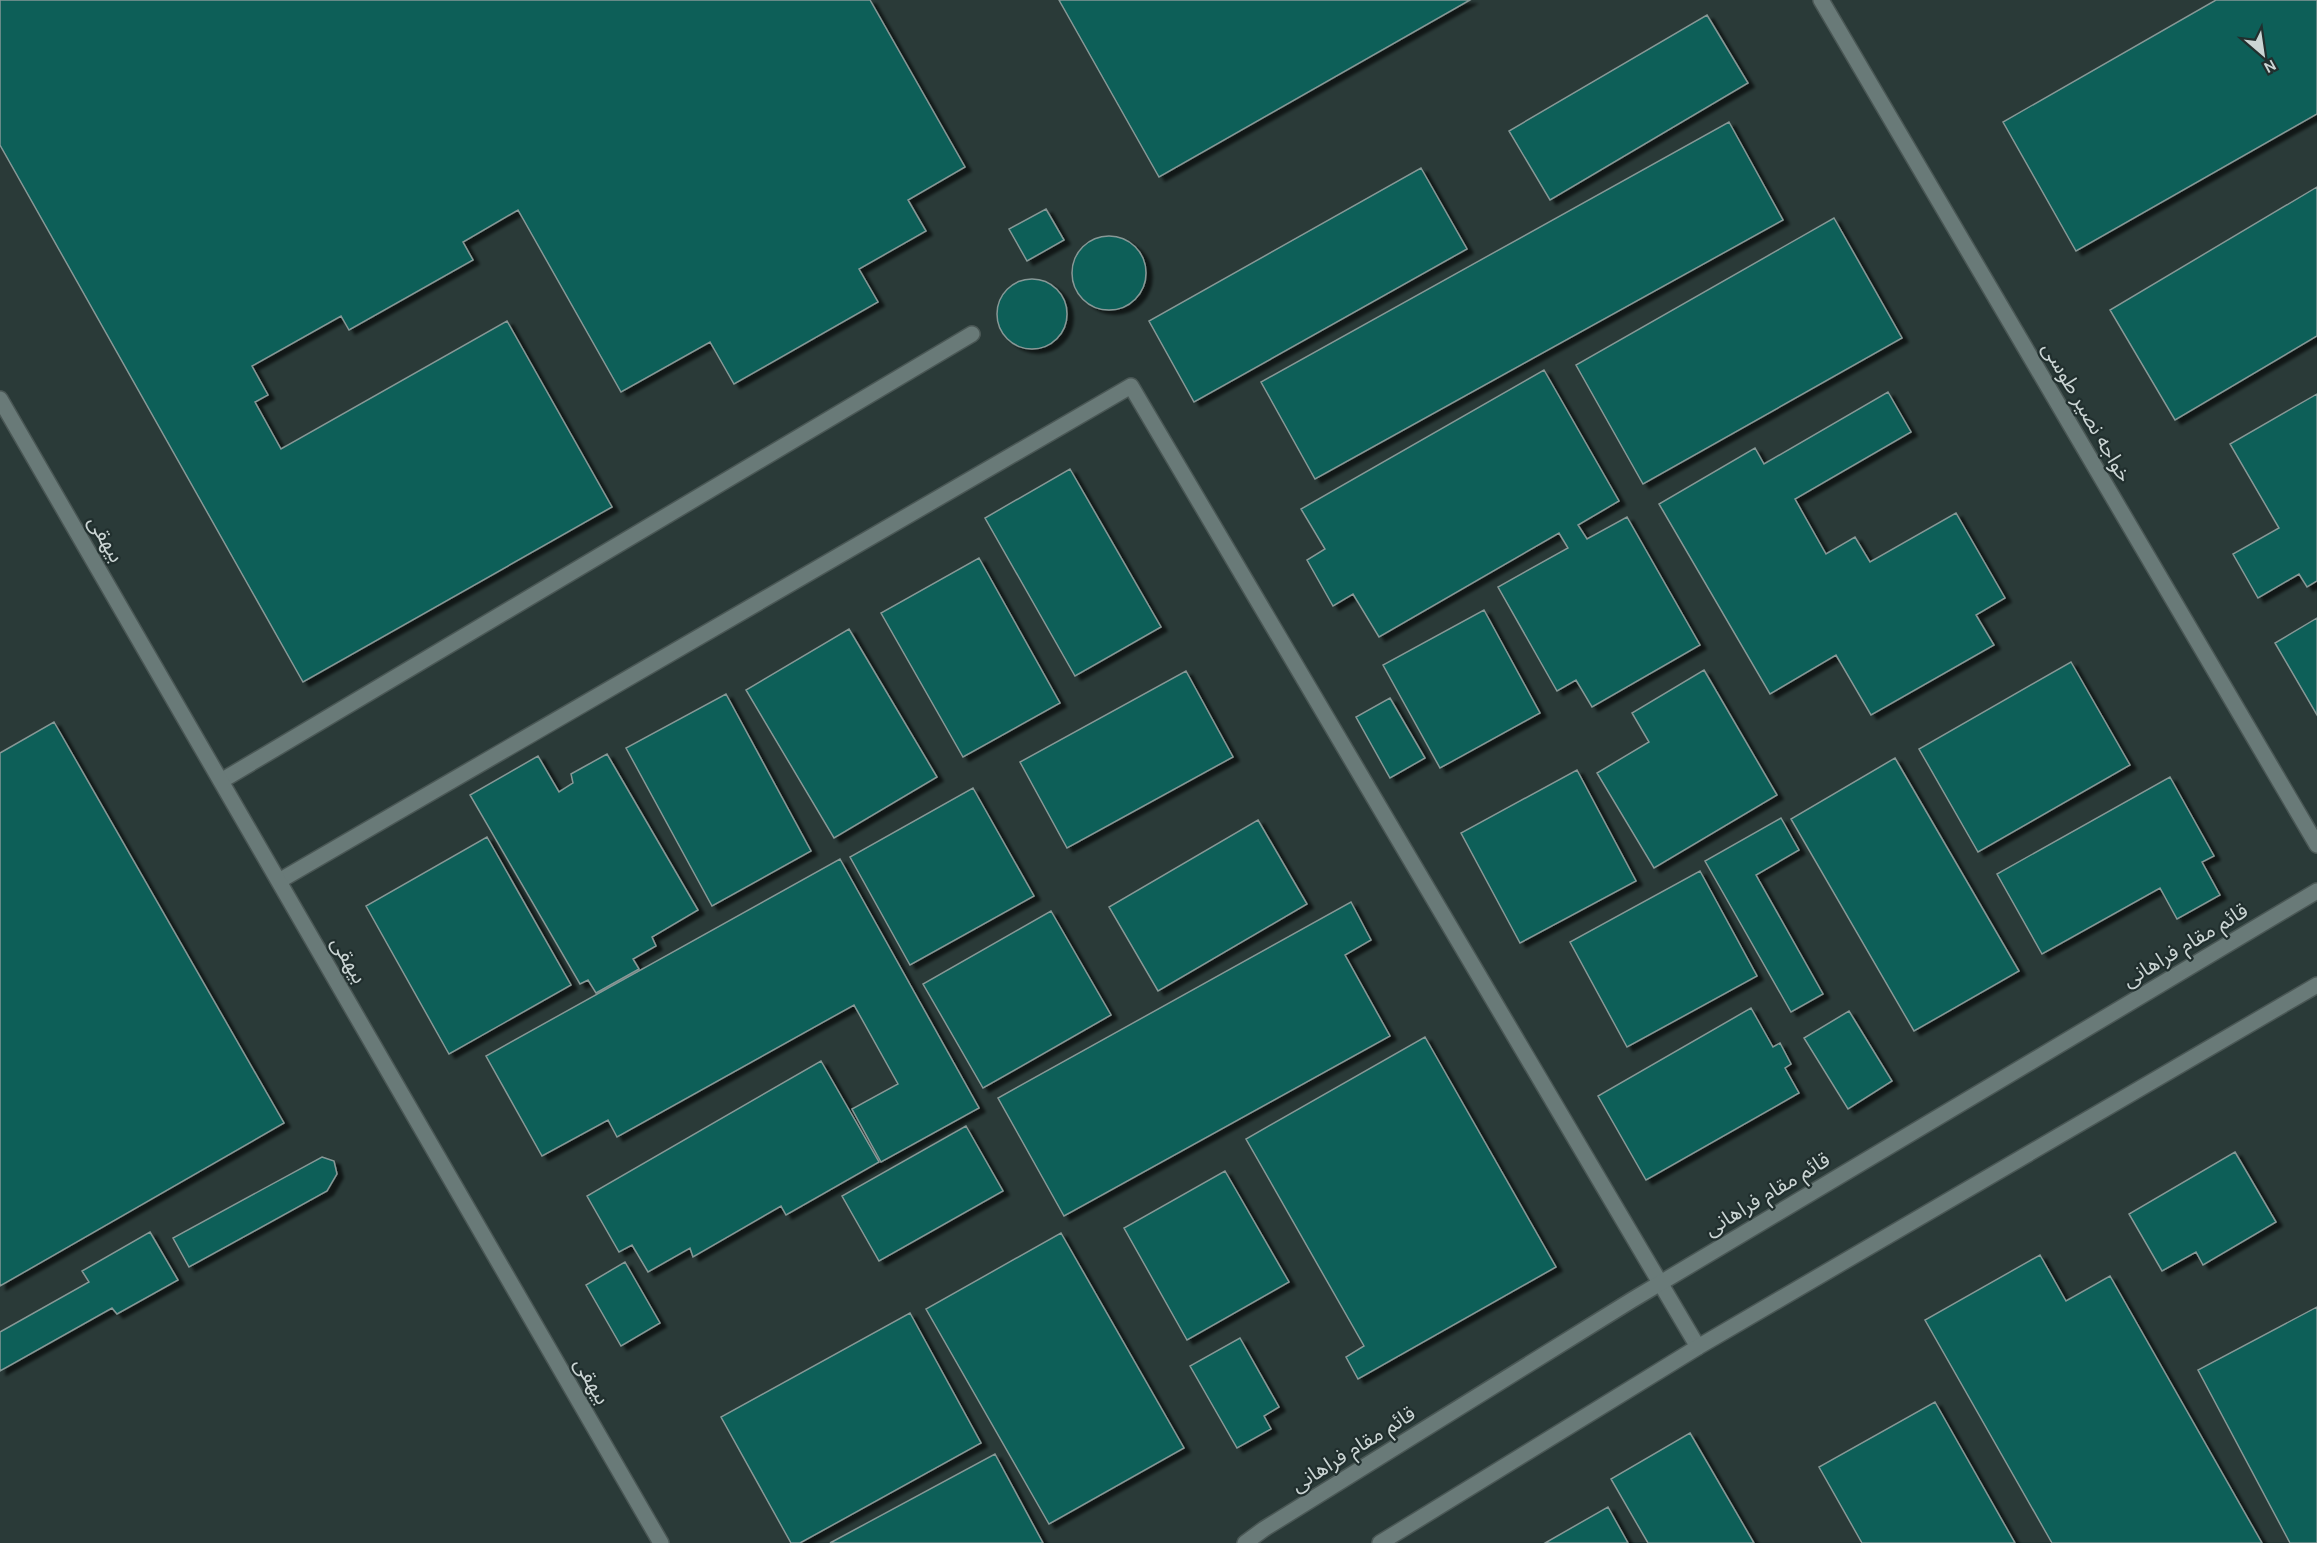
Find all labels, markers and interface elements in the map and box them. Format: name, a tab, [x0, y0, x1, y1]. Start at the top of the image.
north arrow	[2233, 24, 2293, 84]
text: N	[2260, 56, 2280, 78]
street label: خواجه نصیر طوسی	[2037, 338, 2137, 486]
street label: بیهقی	[83, 511, 129, 567]
street label: قائم مقام فراهانی	[2118, 898, 2254, 995]
street label: بیهقی	[326, 932, 372, 988]
street label: قائم مقام فراهانی	[1700, 1147, 1836, 1244]
street label: بیهقی	[569, 1353, 615, 1409]
street label: قائم مقام فراهانی	[1286, 1401, 1422, 1500]

